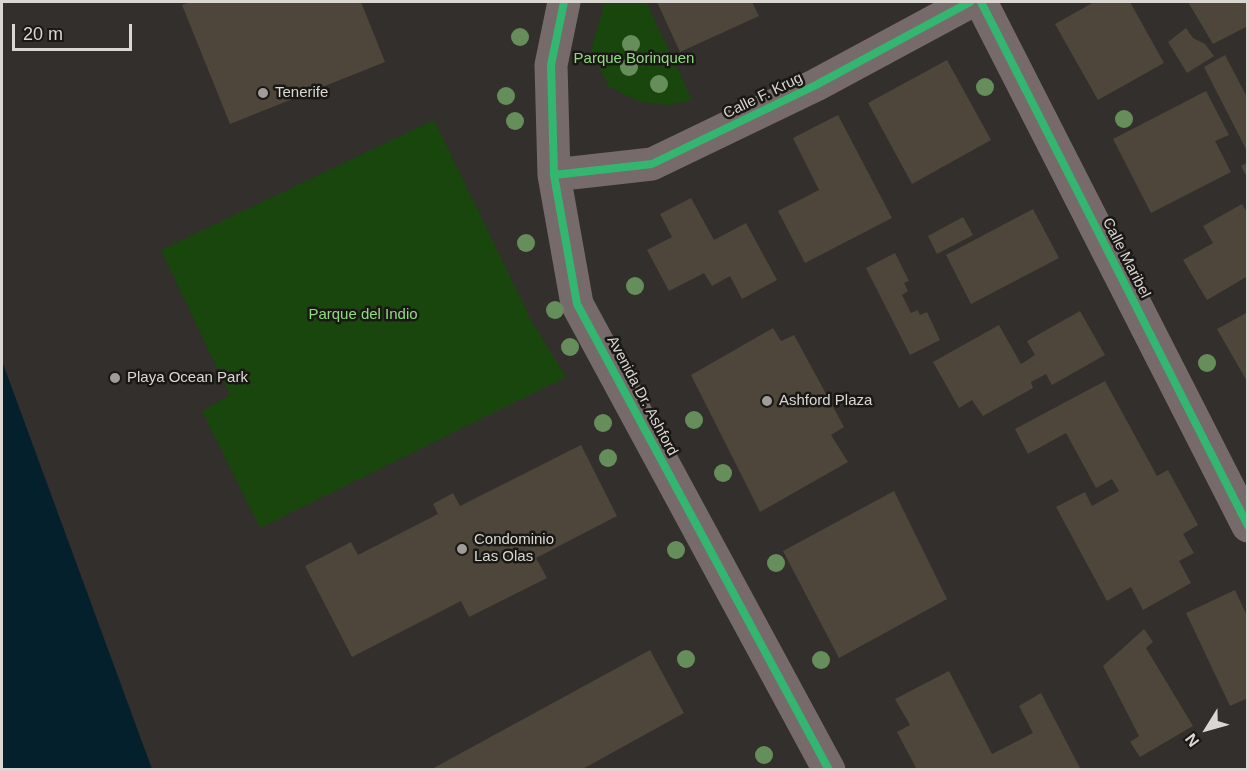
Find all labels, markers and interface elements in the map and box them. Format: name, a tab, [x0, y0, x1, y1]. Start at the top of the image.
scale bar	[15, 12, 135, 50]
text: 20 m	[23, 24, 63, 44]
park label: Parque Borinquen	[574, 50, 694, 68]
street label: Calle F. Krug	[720, 69, 806, 123]
place label: Tenerife	[275, 84, 328, 102]
marker: Tenerife	[256, 86, 270, 100]
street label: Calle Maribel	[1098, 215, 1154, 301]
park label: Parque del Indio	[308, 306, 418, 324]
street label: Avenida Dr. Ashford	[603, 333, 681, 459]
place label: Playa Ocean Park	[127, 369, 248, 387]
marker: Playa Ocean Park	[108, 371, 122, 385]
place label: Ashford Plaza	[779, 392, 872, 410]
marker: Ashford Plaza	[760, 394, 774, 408]
place label: Condominio Las Olas	[474, 531, 554, 566]
marker: Condominio Las Olas	[455, 542, 469, 556]
north arrow	[1177, 699, 1237, 759]
text: N	[1182, 730, 1202, 750]

